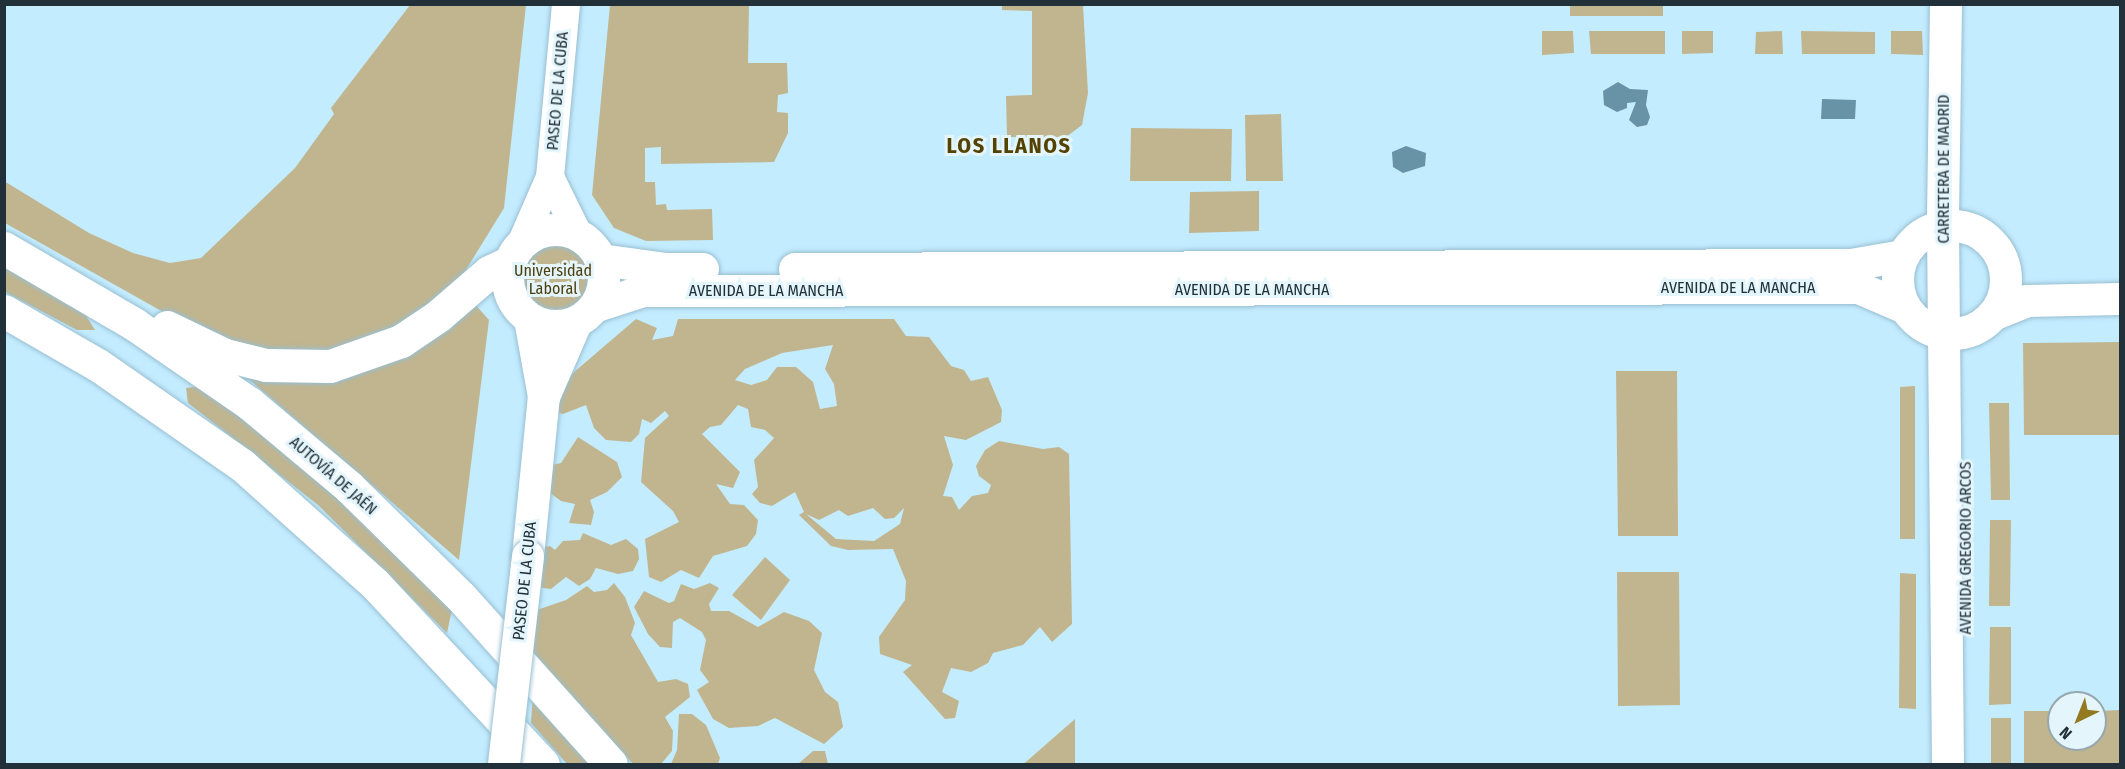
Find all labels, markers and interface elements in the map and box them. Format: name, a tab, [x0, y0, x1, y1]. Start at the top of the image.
street label: PASEO DE LA CUBA	[543, 31, 573, 151]
street label: CARRETERA DE MADRID	[1934, 94, 1954, 244]
district label: LOS LLANOS	[946, 133, 1072, 159]
park label: Universidad Laboral	[514, 261, 592, 299]
street label: AVENIDA DE LA MANCHA	[1661, 278, 1815, 298]
street label: AVENIDA DE LA MANCHA	[1175, 280, 1329, 300]
street label: AVENIDA DE LA MANCHA	[689, 281, 843, 301]
street label: AUTOVÍA DE JAÉN	[285, 433, 381, 519]
street label: AVENIDA GREGORIO ARCOS	[1956, 462, 1976, 634]
street label: PASEO DE LA CUBA	[509, 521, 541, 641]
north arrow	[2047, 691, 2107, 751]
text: N	[2056, 723, 2076, 743]

